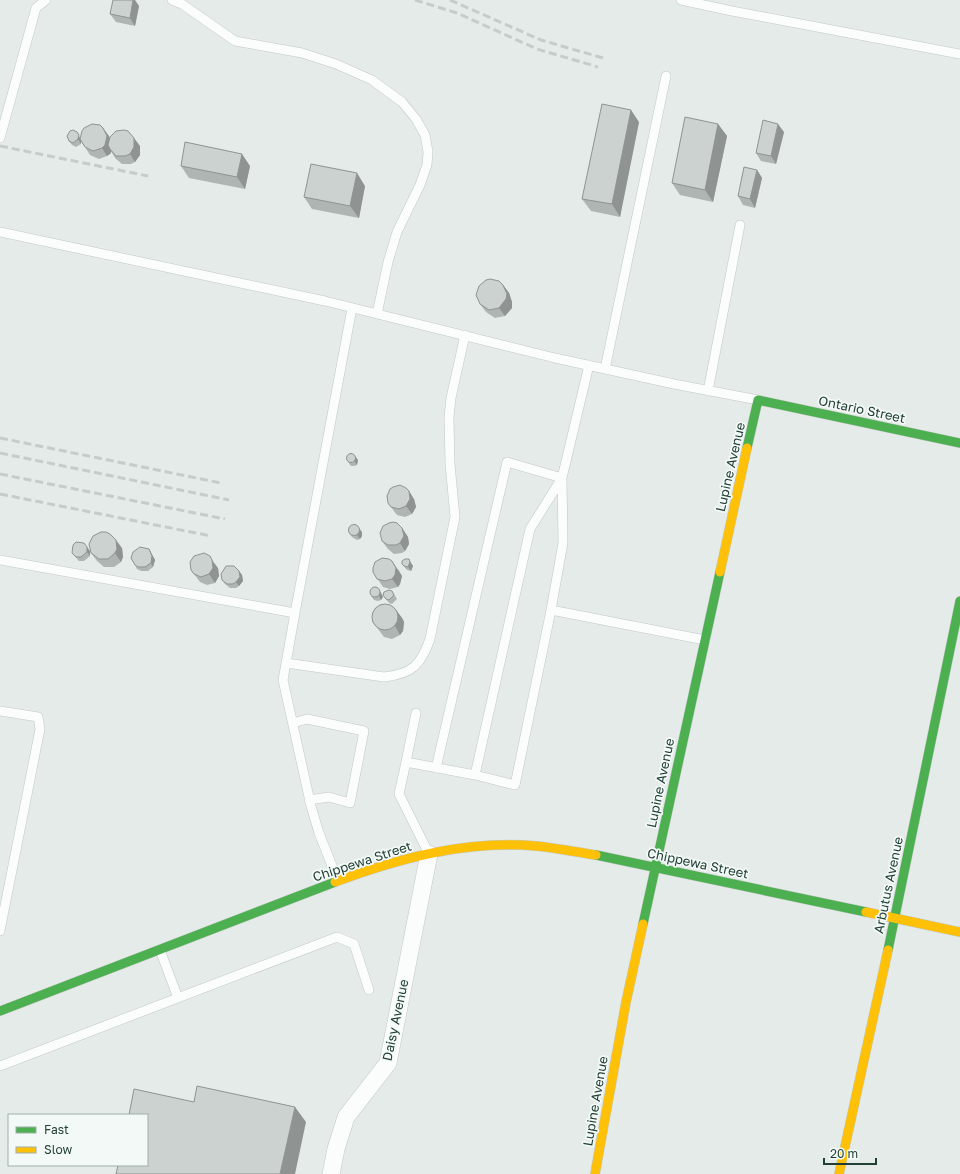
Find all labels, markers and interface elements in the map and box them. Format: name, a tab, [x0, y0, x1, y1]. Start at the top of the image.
street label: Ontario Street	[817, 392, 907, 426]
street label: Lupine Avenue	[712, 421, 748, 513]
street label: Lupine Avenue	[643, 737, 677, 829]
street label: Arbutus Avenue	[870, 835, 906, 935]
street label: Chippewa Street	[311, 837, 413, 885]
street label: Chippewa Street	[646, 844, 750, 882]
street label: Daisy Avenue	[379, 978, 411, 1062]
street label: Lupine Avenue	[579, 1055, 611, 1147]
legend	[8, 1114, 148, 1166]
text: Fast	[44, 1122, 69, 1137]
scale bar	[824, 1140, 876, 1166]
text: Slow	[44, 1142, 72, 1157]
text: 20 m	[830, 1146, 858, 1161]

